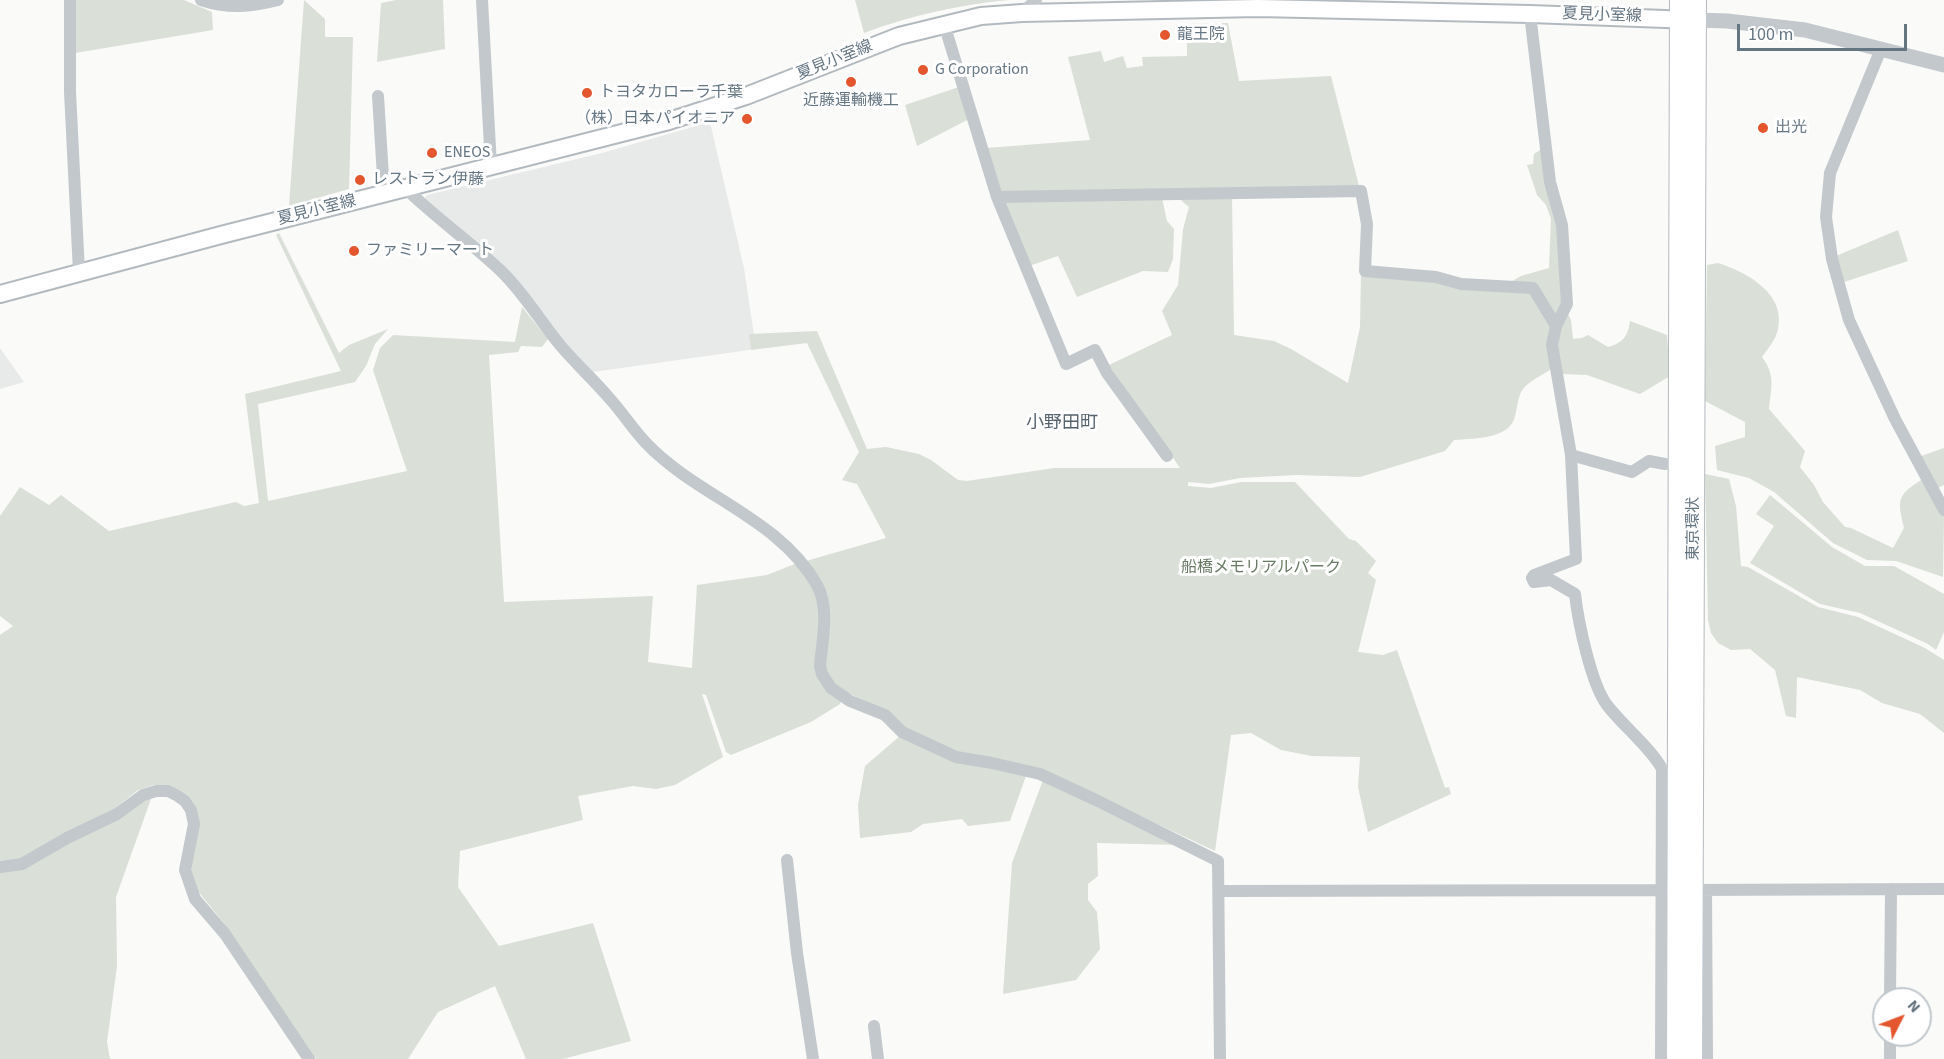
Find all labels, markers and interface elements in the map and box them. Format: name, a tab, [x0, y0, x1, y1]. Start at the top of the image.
street label: 夏見小室線	[1562, 5, 1642, 27]
scale bar	[1740, 12, 1910, 50]
text: 100 m	[1748, 22, 1793, 47]
place label: 龍王院	[1177, 25, 1225, 45]
marker: 龍王院	[1158, 28, 1172, 42]
street label: 夏見小室線	[794, 37, 876, 85]
place label: G Corporation	[935, 60, 1029, 80]
marker: G Corporation	[916, 63, 930, 77]
marker: 近藤運輸機工	[844, 75, 858, 89]
place label: トヨタカローラ千葉	[599, 83, 743, 103]
marker: トヨタカローラ千葉	[580, 86, 594, 100]
place label: 近藤運輸機工	[803, 91, 899, 111]
place label: （株）日本パイオニア	[575, 109, 735, 129]
marker: （株）日本パイオニア	[740, 112, 754, 126]
place label: 出光	[1775, 118, 1807, 138]
marker: 出光	[1756, 121, 1770, 135]
place label: ENEOS	[444, 143, 490, 163]
marker: ENEOS	[425, 146, 439, 160]
place label: レストラン伊藤	[372, 170, 484, 190]
marker: レストラン伊藤	[353, 173, 367, 187]
street label: 夏見小室線	[276, 192, 358, 230]
place label: ファミリーマート	[366, 241, 494, 261]
marker: ファミリーマート	[347, 244, 361, 258]
district label: 小野田町	[1026, 413, 1098, 435]
street label: 東京環状	[1684, 497, 1704, 561]
park label: 船橋メモリアルパーク	[1181, 558, 1341, 578]
north arrow	[1872, 987, 1932, 1047]
text: N	[1902, 995, 1926, 1018]

